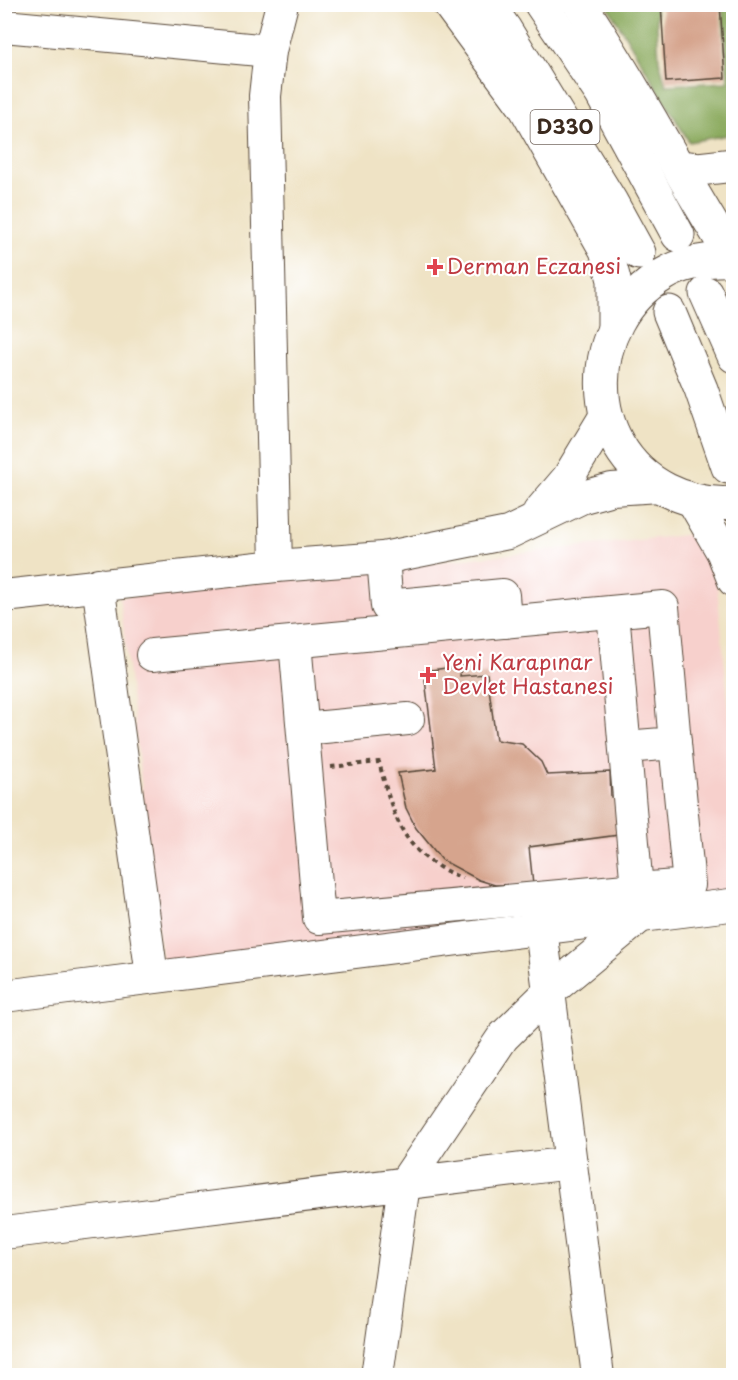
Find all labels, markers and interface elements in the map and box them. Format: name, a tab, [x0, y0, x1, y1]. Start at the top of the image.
road number: D330	[530, 110, 600, 144]
place label: Derman Eczanesi	[447, 249, 621, 281]
marker: Derman Eczanesi	[428, 260, 442, 274]
place label: Yeni Karapınar Devlet Hastanesi	[442, 645, 613, 701]
marker: Yeni Karapınar Devlet Hastanesi	[419, 666, 437, 684]

